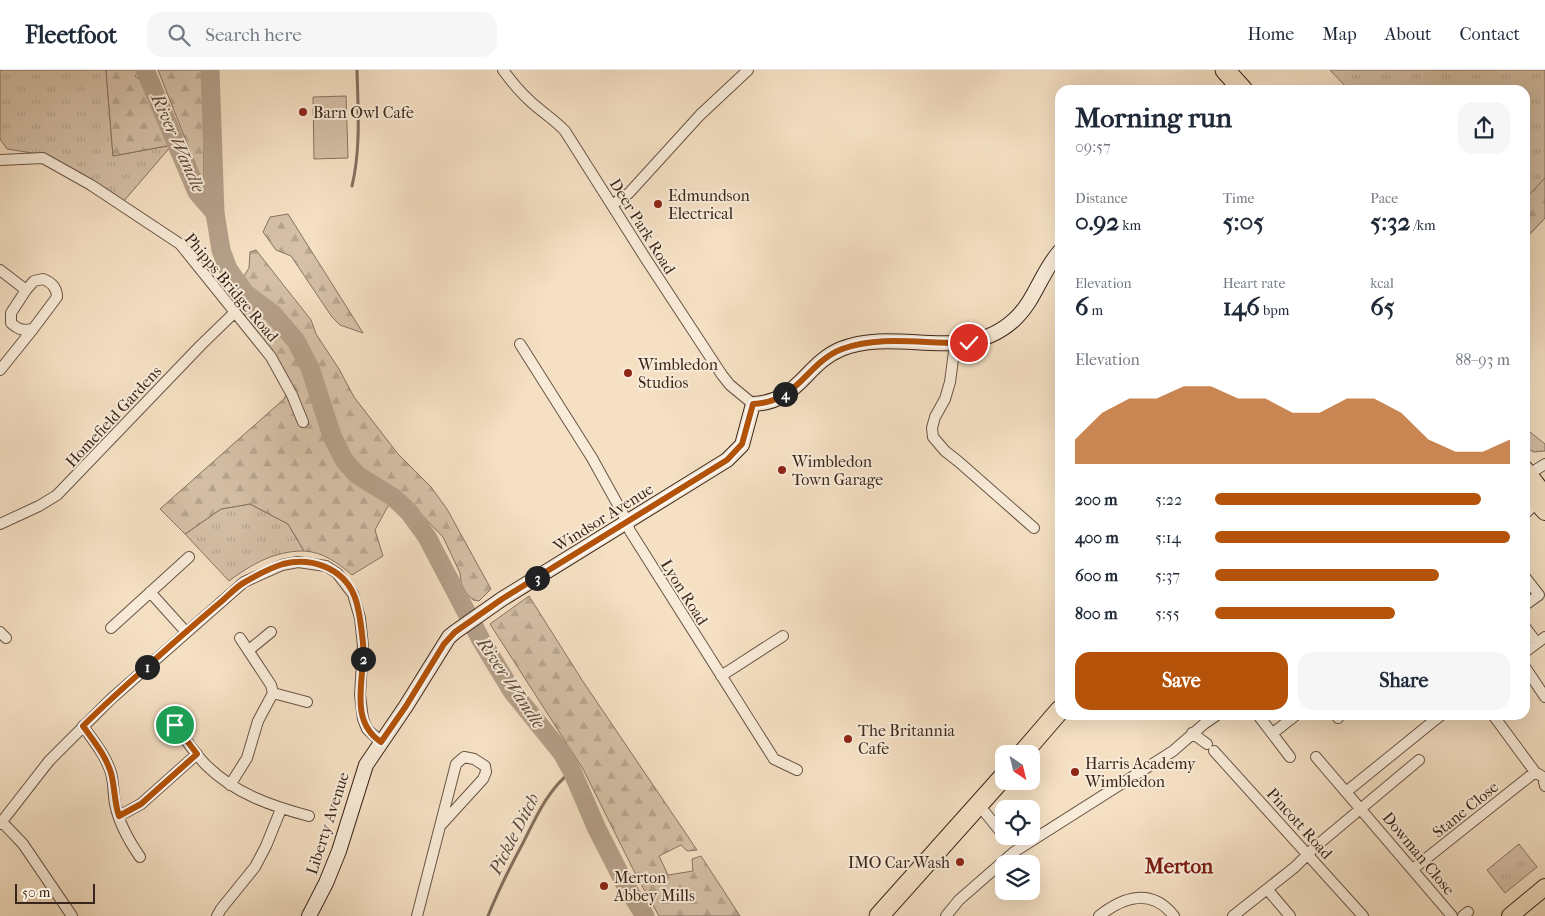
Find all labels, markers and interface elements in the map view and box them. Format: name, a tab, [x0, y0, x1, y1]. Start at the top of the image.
search box	[147, 12, 497, 57]
text: Fleetfoot	[25, 21, 117, 49]
icon: search	[165, 21, 193, 49]
text: Search here	[205, 24, 302, 46]
text: Home	[1247, 24, 1294, 45]
text: Map	[1322, 24, 1357, 45]
text: About	[1385, 24, 1431, 45]
text: Contact	[1459, 24, 1520, 45]
water label: River Wandle	[146, 90, 209, 196]
text: Morning run	[1075, 101, 1232, 134]
button: share	[1458, 102, 1510, 154]
place label: Barn Owl Cafe	[313, 103, 414, 122]
marker: Barn Owl Cafe	[297, 106, 309, 118]
text: 09:57	[1075, 137, 1111, 156]
street label: Deer Park Road	[606, 175, 680, 278]
place label: Edmundson Electrical	[668, 186, 751, 223]
text: Distance	[1075, 190, 1128, 207]
text: Time	[1223, 190, 1254, 207]
text: Pace	[1370, 190, 1398, 207]
marker: Edmundson Electrical	[652, 198, 664, 210]
text: 0.92	[1075, 207, 1119, 236]
text: 5:05	[1223, 207, 1264, 236]
text: 5:32	[1370, 207, 1410, 236]
text: km	[1119, 217, 1141, 234]
text: /km	[1410, 217, 1436, 234]
street label: Phipps Bridge Road	[181, 229, 283, 346]
text: Elevation	[1075, 275, 1132, 292]
text: Heart rate	[1223, 275, 1285, 292]
text: kcal	[1370, 275, 1394, 292]
text: 6	[1075, 292, 1089, 321]
text: 146	[1223, 292, 1260, 321]
text: 65	[1370, 292, 1395, 321]
text: m	[1089, 302, 1103, 319]
text: bpm	[1260, 302, 1289, 319]
pin	[948, 322, 990, 364]
icon: check	[955, 329, 983, 357]
text: Elevation	[1075, 350, 1140, 369]
text: 88–93 m	[1455, 350, 1510, 369]
place label: Wimbledon Studios	[637, 355, 719, 392]
street label: Homefield Gardens	[61, 362, 165, 471]
marker: Wimbledon Studios	[622, 367, 634, 379]
pin: 4	[772, 382, 798, 406]
text: 4	[781, 386, 790, 403]
place label: Wimbledon Town Garage	[791, 452, 883, 489]
marker: Wimbledon Town Garage	[776, 464, 788, 476]
street label: Windsor Avenue	[549, 479, 657, 556]
text: 200 m	[1075, 490, 1118, 509]
text: 5:22	[1155, 490, 1182, 509]
text: 400 m	[1075, 528, 1119, 547]
text: 5:14	[1155, 528, 1181, 547]
street label: Lyon Road	[657, 556, 712, 629]
pin: 3	[524, 566, 550, 590]
text: 600 m	[1075, 566, 1118, 585]
text: 5:37	[1155, 566, 1180, 585]
text: 3	[535, 570, 540, 587]
text: 800 m	[1075, 604, 1117, 623]
text: 5:55	[1155, 604, 1180, 623]
water label: River Wandle	[472, 633, 549, 733]
pin: 2	[350, 646, 376, 672]
text: 2	[360, 651, 367, 668]
button: Save	[1075, 652, 1288, 710]
button: Share	[1298, 652, 1510, 710]
pin: 1	[134, 654, 160, 680]
text: 1	[145, 659, 150, 676]
pin	[154, 704, 196, 746]
icon: arrive	[161, 711, 189, 739]
place label: The Britannia Cafe	[858, 721, 956, 758]
marker: The Britannia Cafe	[842, 733, 854, 745]
north arrow	[995, 745, 1040, 790]
map controls	[995, 745, 1040, 900]
place label: Harris Academy Wimbledon	[1084, 754, 1196, 791]
marker: Harris Academy Wimbledon	[1069, 766, 1081, 778]
street label: Liberty Avenue	[302, 769, 353, 877]
street label: Stane Close	[1429, 777, 1502, 842]
street label: Pincott Road	[1263, 784, 1337, 863]
water label: Pickle Ditch	[485, 790, 544, 879]
button: locate	[995, 800, 1040, 845]
street label: Dowman Close	[1378, 808, 1459, 899]
place label: IMO Car Wash	[848, 853, 950, 872]
district label: Merton	[1144, 854, 1214, 878]
button: layers	[995, 855, 1040, 900]
marker: IMO Car Wash	[954, 856, 966, 868]
place label: Merton Abbey Mills	[613, 868, 695, 905]
marker: Merton Abbey Mills	[598, 880, 610, 892]
scale bar	[15, 881, 95, 904]
text: 50 m	[22, 884, 50, 901]

